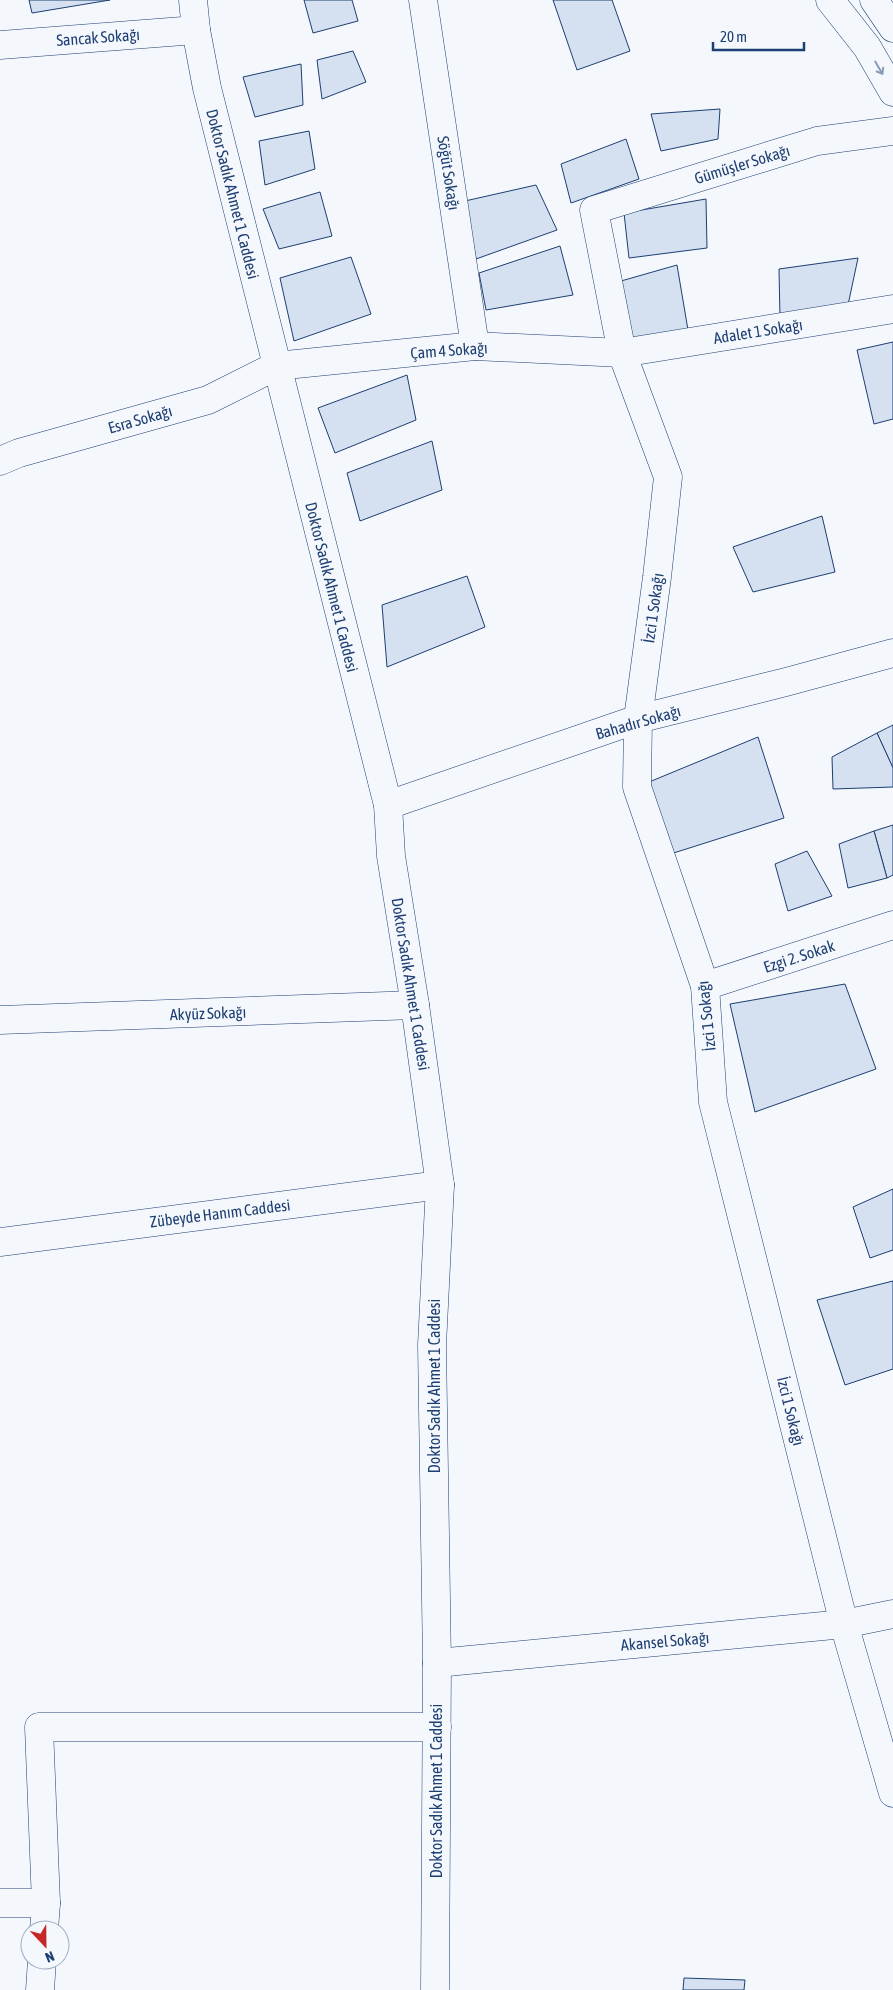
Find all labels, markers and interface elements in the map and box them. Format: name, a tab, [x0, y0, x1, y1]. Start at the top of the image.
scale bar	[713, 20, 804, 52]
street label: Sancak Sokağı	[56, 25, 140, 50]
text: 20 m	[720, 28, 747, 45]
one-way arrow	[874, 60, 884, 75]
street label: Doktor Sadık Ahmet 1 Caddesi	[203, 107, 263, 281]
street label: Söğüt Sokağı	[433, 135, 464, 212]
street label: Gümüşler Sokağı	[692, 141, 792, 188]
street label: Adalet 1 Sokağı	[712, 315, 804, 348]
street label: Çam 4 Sokağı	[410, 338, 488, 363]
street label: Esra Sokağı	[106, 401, 174, 438]
street label: Doktor Sadık Ahmet 1 Caddesi	[302, 500, 362, 674]
street label: İzci 1 Sokağı	[639, 572, 668, 644]
street label: Bahadır Sokağı	[593, 701, 683, 744]
street label: Doktor Sadık Ahmet 1 Caddesi	[388, 896, 434, 1072]
street label: Ezgi 2. Sokak	[761, 936, 837, 977]
street label: İzci 1 Sokağı	[693, 980, 720, 1052]
street label: Akyüz Sokağı	[169, 1003, 247, 1024]
street label: Zübeyde Hanım Caddesi	[149, 1195, 291, 1232]
street label: Doktor Sadık Ahmet 1 Caddesi	[425, 1299, 443, 1473]
street label: İzci 1 Sokağı	[773, 1375, 808, 1448]
street label: Akansel Sokağı	[620, 1628, 710, 1655]
street label: Doktor Sadık Ahmet 1 Caddesi	[427, 1704, 445, 1878]
north arrow	[20, 1920, 70, 1970]
text: N	[43, 1948, 57, 1966]

